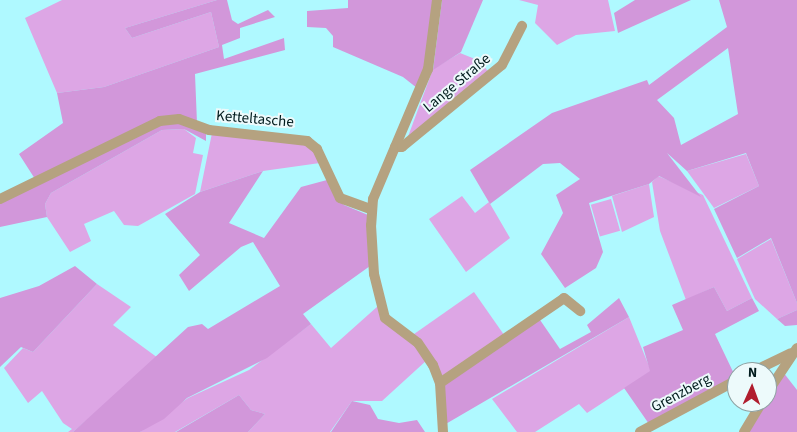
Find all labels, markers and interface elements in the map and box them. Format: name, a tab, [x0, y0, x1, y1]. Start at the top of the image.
street label: Lange Straße	[420, 50, 494, 116]
street label: Ketteltasche	[215, 107, 295, 131]
north arrow	[727, 362, 777, 412]
text: N	[747, 363, 757, 383]
street label: Grenzberg	[648, 370, 714, 416]

